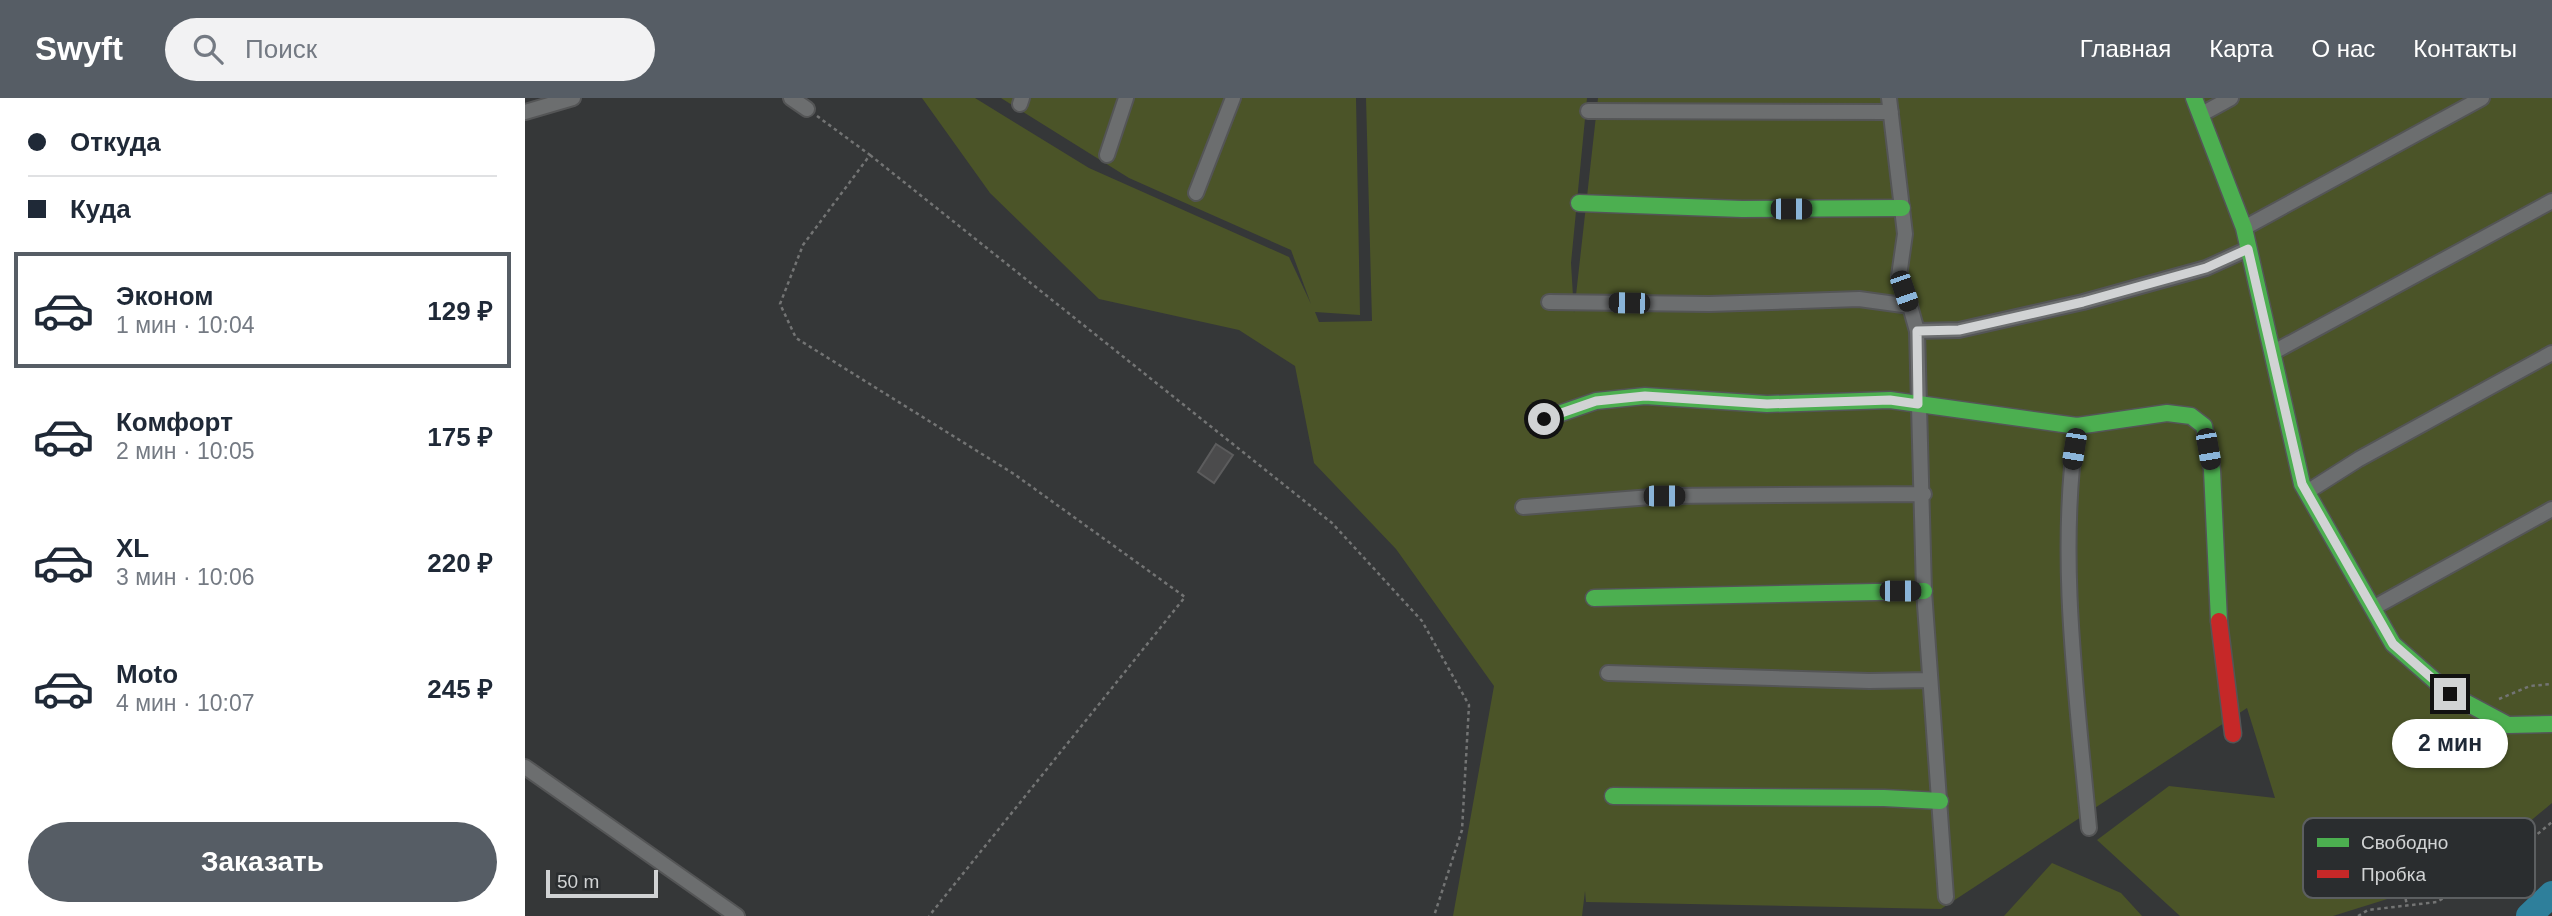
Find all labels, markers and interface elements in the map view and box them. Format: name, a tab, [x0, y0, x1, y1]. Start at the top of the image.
search box	[165, 18, 655, 81]
text: Swyft	[35, 30, 123, 67]
icon: search	[189, 30, 227, 68]
text: Поиск	[245, 34, 317, 64]
text: Главная	[2080, 35, 2171, 62]
text: Карта	[2209, 35, 2273, 62]
text: О нас	[2311, 35, 2375, 62]
text: Контакты	[2413, 35, 2517, 62]
text: Откуда	[70, 127, 161, 157]
text: Куда	[70, 194, 131, 224]
car	[1771, 199, 1813, 220]
car	[1888, 268, 1921, 314]
icon: car	[32, 279, 95, 342]
text: Эконом	[116, 281, 214, 311]
car	[1608, 292, 1651, 314]
text: 129 ₽	[427, 296, 493, 326]
text: 1 мин · 10:04	[116, 312, 255, 338]
route start	[1528, 403, 1560, 435]
icon: car	[32, 405, 95, 468]
text: Комфорт	[116, 407, 233, 437]
text: 175 ₽	[427, 422, 493, 452]
car	[2195, 426, 2222, 472]
car	[2061, 427, 2088, 471]
text: 2 мин · 10:05	[116, 438, 255, 464]
car	[1644, 486, 1686, 507]
icon: car	[32, 531, 95, 594]
text: XL	[116, 533, 149, 563]
text: 220 ₽	[427, 548, 493, 578]
text: 3 мин · 10:06	[116, 564, 255, 590]
car	[1880, 581, 1922, 602]
icon: car	[32, 657, 95, 720]
text: Moto	[116, 659, 178, 689]
text: 245 ₽	[427, 674, 493, 704]
route end	[2434, 678, 2466, 710]
text: 4 мин · 10:07	[116, 690, 255, 716]
callout: 2 мин	[2392, 718, 2508, 768]
text: 2 мин	[2418, 730, 2482, 756]
legend	[2303, 818, 2535, 898]
button: Заказать	[28, 822, 497, 902]
text: Свободно	[2361, 832, 2448, 853]
text: Пробка	[2361, 864, 2426, 885]
scale bar	[546, 867, 658, 899]
text: 50 m	[557, 871, 599, 892]

